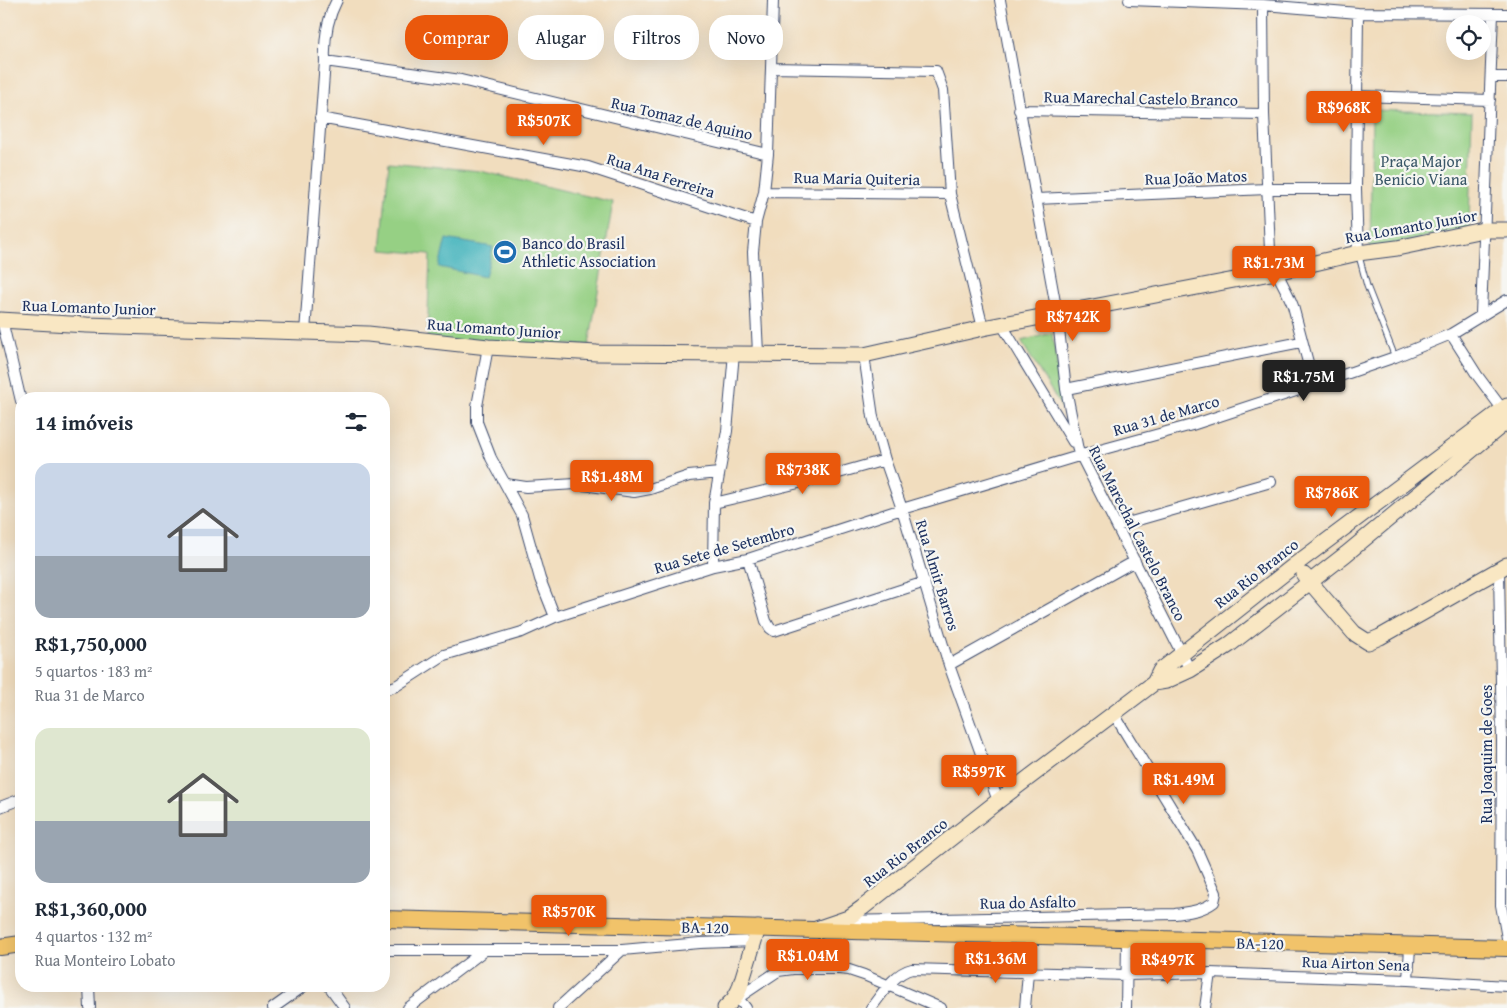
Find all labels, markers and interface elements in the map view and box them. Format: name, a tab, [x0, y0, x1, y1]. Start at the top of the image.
chip: Comprar	[405, 15, 508, 60]
chip: Alugar	[518, 15, 604, 60]
chip: Filtros	[614, 15, 699, 60]
chip: Novo	[709, 15, 783, 60]
map controls	[1446, 15, 1491, 60]
button: locate	[1446, 15, 1491, 60]
street label: Rua Marechal Castelo Branco	[1044, 84, 1238, 112]
street label: Rua Tomaz de Aquino	[609, 90, 755, 146]
pin: R$968K	[1303, 90, 1385, 133]
text: R$968K	[1317, 95, 1371, 119]
pin: R$507K	[503, 104, 585, 146]
text: R$507K	[517, 108, 571, 132]
street label: Rua Ana Ferreira	[604, 146, 719, 204]
park label: Praça Major Benicio Viana	[1375, 149, 1468, 191]
street label: Rua João Matos	[1144, 163, 1248, 191]
street label: Rua Maria Quiteria	[794, 165, 921, 191]
street label: Rua Lomanto Junior	[1343, 202, 1479, 249]
place label: Banco do Brasil Athletic Association	[522, 231, 656, 273]
sports icon: Banco do Brasil Athletic Association	[492, 239, 518, 265]
pin: R$1.73M	[1228, 246, 1320, 288]
text: R$1.73M	[1243, 250, 1305, 274]
street label: Rua Lomanto Junior	[22, 293, 157, 321]
pin: R$742K	[1032, 300, 1114, 342]
text: R$742K	[1046, 304, 1100, 328]
street label: Rua Lomanto Junior	[426, 311, 562, 345]
pin: R$1.75M	[1258, 360, 1350, 402]
text: R$1.75M	[1273, 364, 1335, 388]
street label: Rua 31 de Marco	[1110, 388, 1222, 442]
text: 14 imóveis	[35, 407, 133, 438]
icon: filters	[342, 408, 370, 436]
street label: Rua Marechal Castelo Branco	[1083, 441, 1193, 625]
pin: R$738K	[762, 452, 844, 495]
text: R$738K	[776, 457, 830, 481]
pin: R$1.48M	[566, 460, 658, 502]
text: R$1.48M	[581, 464, 643, 488]
pin: R$786K	[1291, 476, 1373, 518]
text: R$786K	[1305, 480, 1359, 504]
icon: home	[158, 495, 248, 585]
street label: Rua Sete de Setembro	[651, 516, 797, 580]
street label: Rua Almir Barros	[910, 517, 966, 633]
street label: Rua Rio Branco	[1209, 532, 1303, 614]
text: R$1,750,000	[35, 628, 147, 659]
text: 5 quartos · 183 m²	[35, 659, 152, 683]
text: Rua 31 de Marco	[35, 683, 145, 707]
street label: Rua Joaquim de Goes	[1474, 685, 1498, 823]
pin: R$597K	[938, 754, 1020, 797]
text: R$597K	[952, 759, 1006, 783]
icon: home	[158, 760, 248, 850]
pin: R$1.49M	[1138, 762, 1230, 805]
text: R$1.49M	[1153, 767, 1215, 791]
street label: Rua Rio Branco	[858, 811, 952, 893]
street label: Rua do Asfalto	[980, 889, 1076, 915]
text: R$1,360,000	[35, 893, 147, 924]
pin: R$570K	[528, 894, 610, 937]
text: R$570K	[542, 899, 596, 923]
street label: BA-120	[681, 915, 729, 939]
text: 4 quartos · 132 m²	[35, 924, 152, 948]
street label: BA-120	[1236, 931, 1284, 955]
pin: R$1.04M	[762, 938, 854, 981]
pin: R$1.36M	[950, 942, 1042, 984]
pin: R$497K	[1127, 942, 1209, 985]
text: R$1.04M	[777, 943, 839, 967]
text: R$1.36M	[965, 946, 1027, 970]
text: R$497K	[1141, 947, 1195, 971]
text: Rua Monteiro Lobato	[35, 948, 176, 972]
street label: Rua Airton Sena	[1302, 949, 1411, 977]

